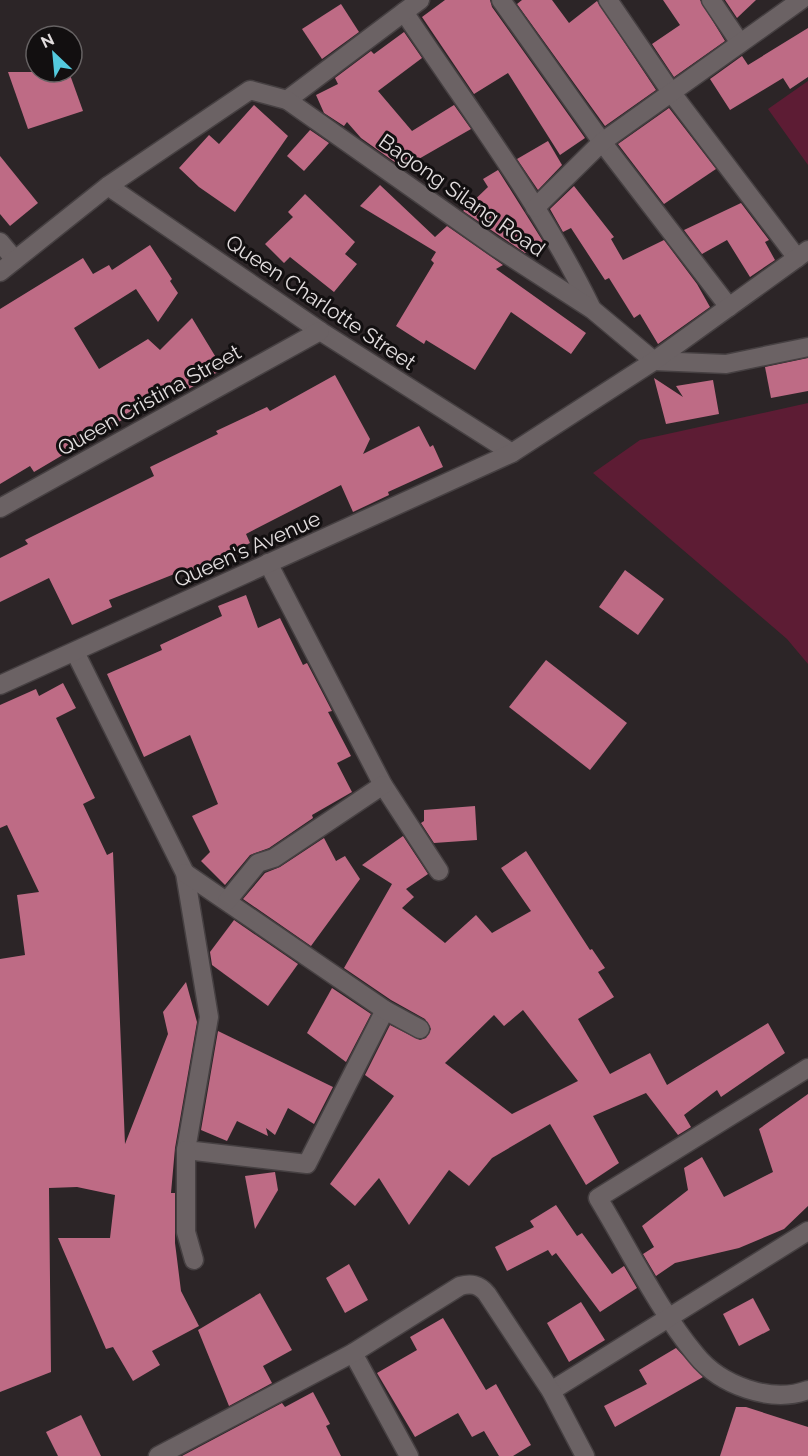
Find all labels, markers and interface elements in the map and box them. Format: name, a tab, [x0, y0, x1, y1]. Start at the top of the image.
north arrow	[24, 24, 84, 84]
text: N	[38, 30, 57, 52]
street label: Bagong Silang Road	[374, 128, 550, 262]
street label: Queen Charlotte Street	[221, 229, 421, 375]
street label: Queen Cristina Street	[53, 339, 245, 461]
street label: Queen's Avenue	[170, 506, 324, 592]

